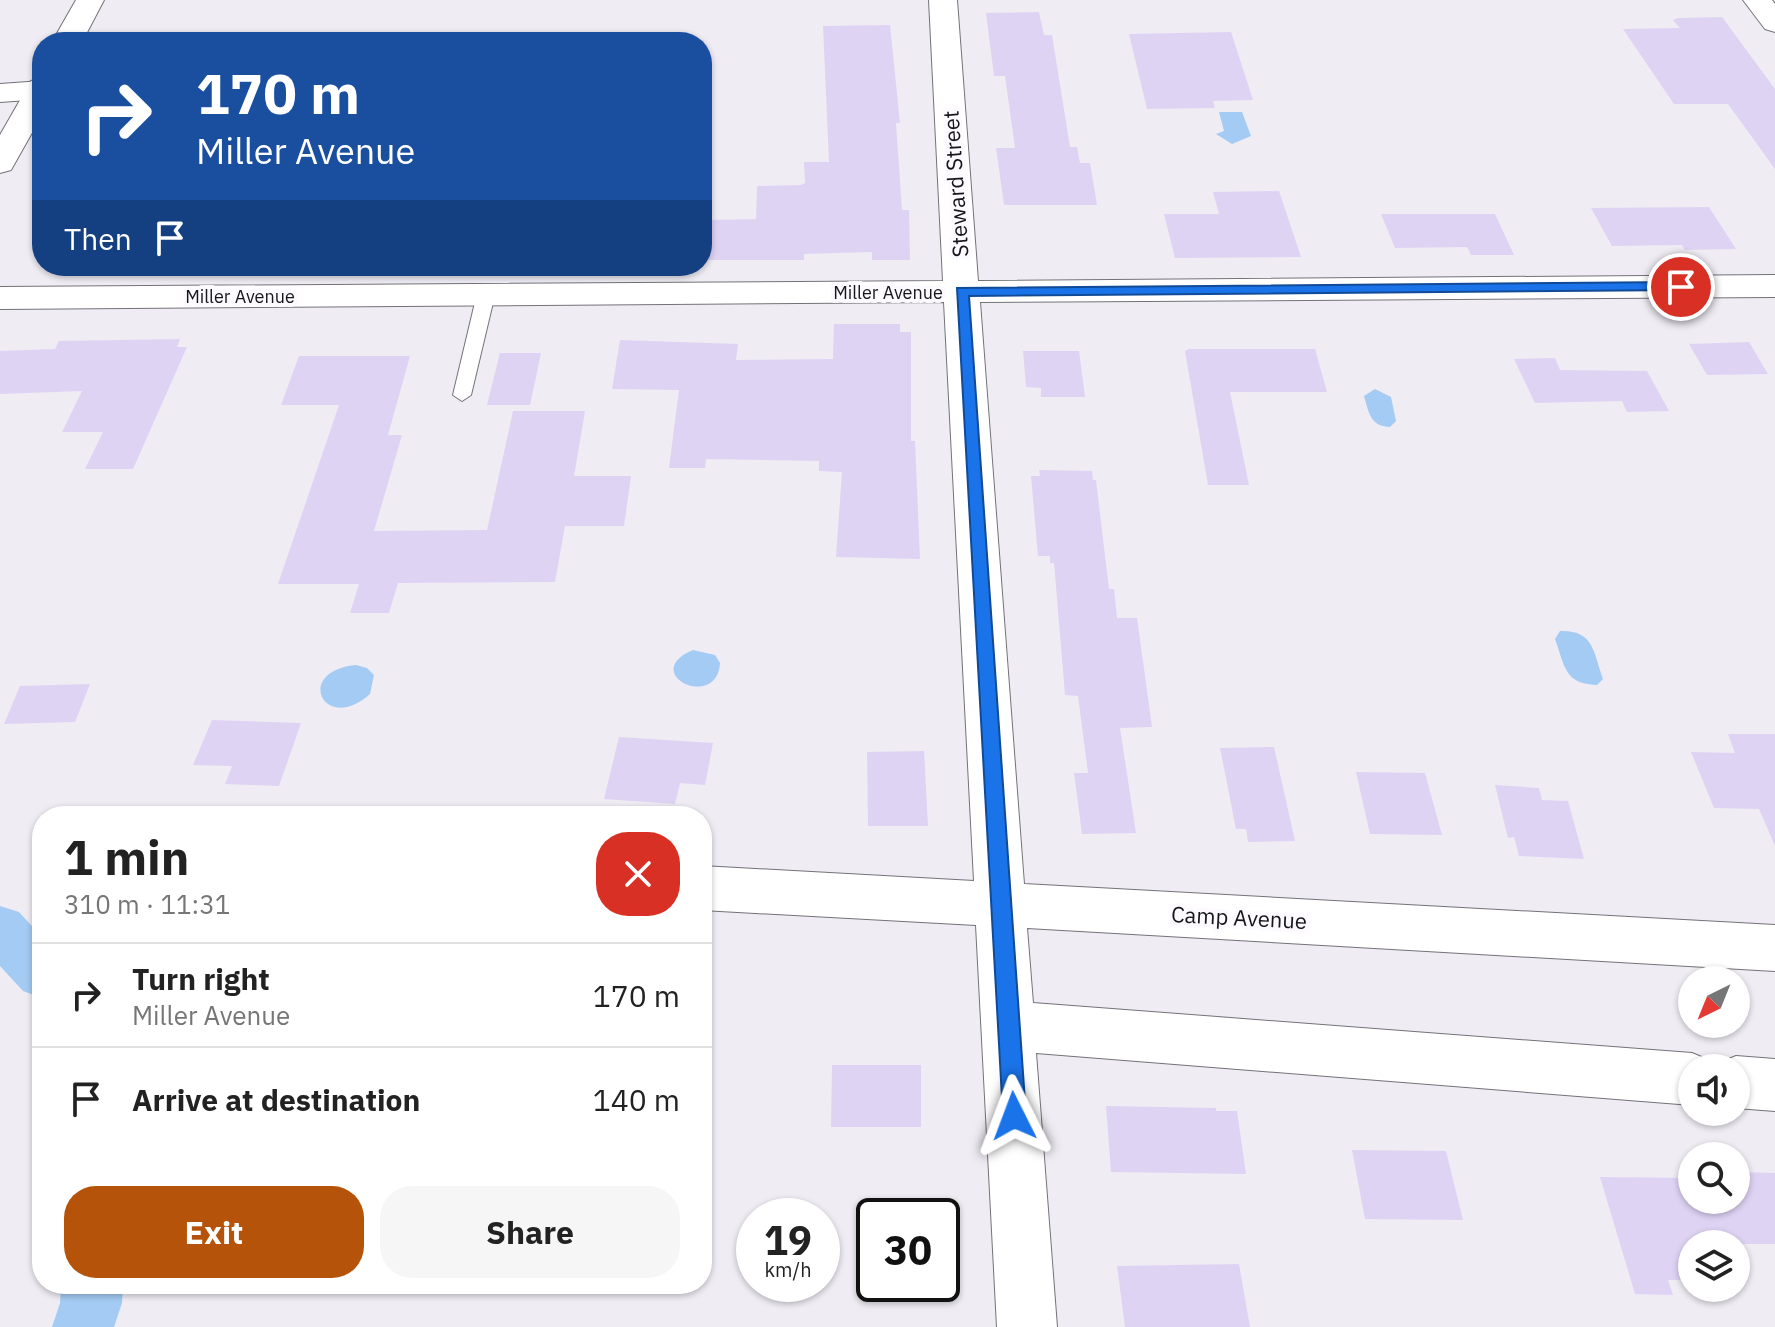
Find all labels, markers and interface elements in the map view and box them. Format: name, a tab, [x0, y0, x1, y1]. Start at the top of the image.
text: 170 m	[196, 57, 360, 129]
icon: right	[64, 64, 168, 168]
street label: Steward Street	[935, 110, 975, 258]
text: Miller Avenue	[196, 127, 415, 174]
icon: arrive	[148, 216, 192, 260]
text: Then	[64, 219, 132, 258]
pin	[1647, 253, 1715, 321]
icon: arrive	[1659, 265, 1703, 309]
street label: Miller Avenue	[833, 281, 943, 304]
street label: Miller Avenue	[185, 285, 295, 308]
text: 1 min	[64, 826, 189, 888]
button: close	[596, 832, 680, 916]
text: 310 m · 11:31	[64, 887, 230, 921]
street label: Camp Avenue	[1170, 899, 1308, 935]
text: Turn right	[132, 959, 270, 998]
north arrow	[1678, 966, 1750, 1038]
map controls	[1678, 966, 1750, 1302]
icon: right	[64, 973, 108, 1017]
text: 170 m	[593, 976, 680, 1015]
text: Miller Avenue	[132, 998, 290, 1032]
button: sound	[1678, 1054, 1750, 1126]
position arrow	[972, 1074, 1056, 1158]
icon: arrive	[64, 1077, 108, 1121]
text: Arrive at destination	[132, 1080, 420, 1119]
text: 140 m	[593, 1080, 680, 1119]
button: search	[1678, 1142, 1750, 1214]
button: Exit	[64, 1186, 364, 1278]
button: Share	[380, 1186, 680, 1278]
speed limit sign: 30	[856, 1198, 960, 1302]
text: 19	[764, 1214, 812, 1266]
button: layers	[1678, 1230, 1750, 1302]
text: km/h	[764, 1256, 812, 1283]

